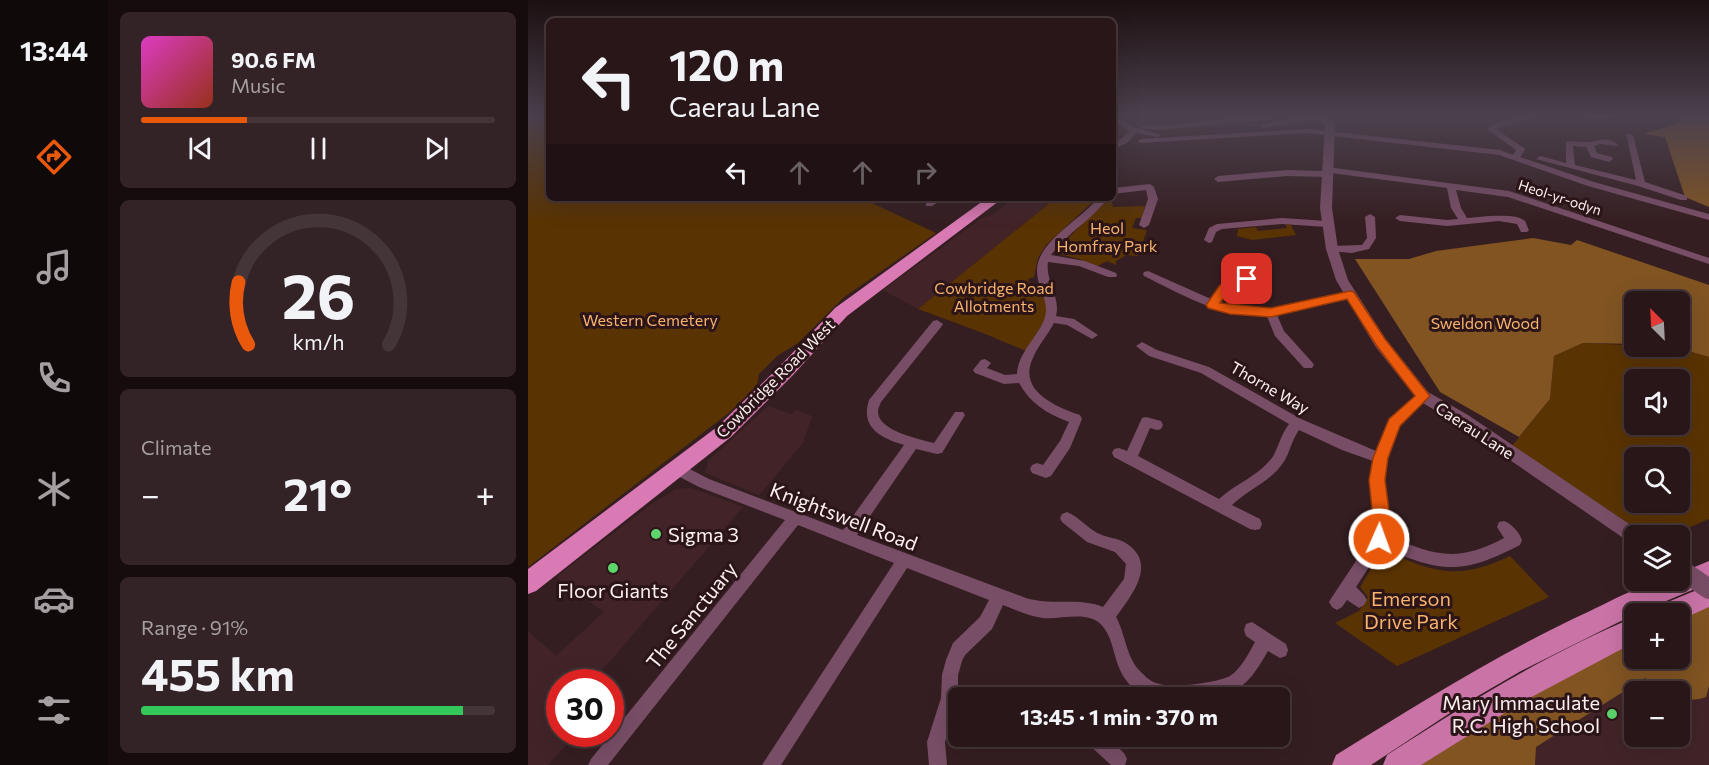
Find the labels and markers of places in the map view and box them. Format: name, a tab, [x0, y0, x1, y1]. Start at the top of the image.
pin	[1221, 253, 1272, 304]
place label: Sigma 3	[668, 522, 739, 546]
marker: Sigma 3	[649, 527, 663, 541]
marker: Floor Giants	[606, 561, 620, 575]
place label: Floor Giants	[557, 578, 669, 602]
place label: Mary Immaculate R.C. High School	[1442, 690, 1600, 737]
marker: Mary Immaculate R.C. High School	[1605, 707, 1619, 721]

